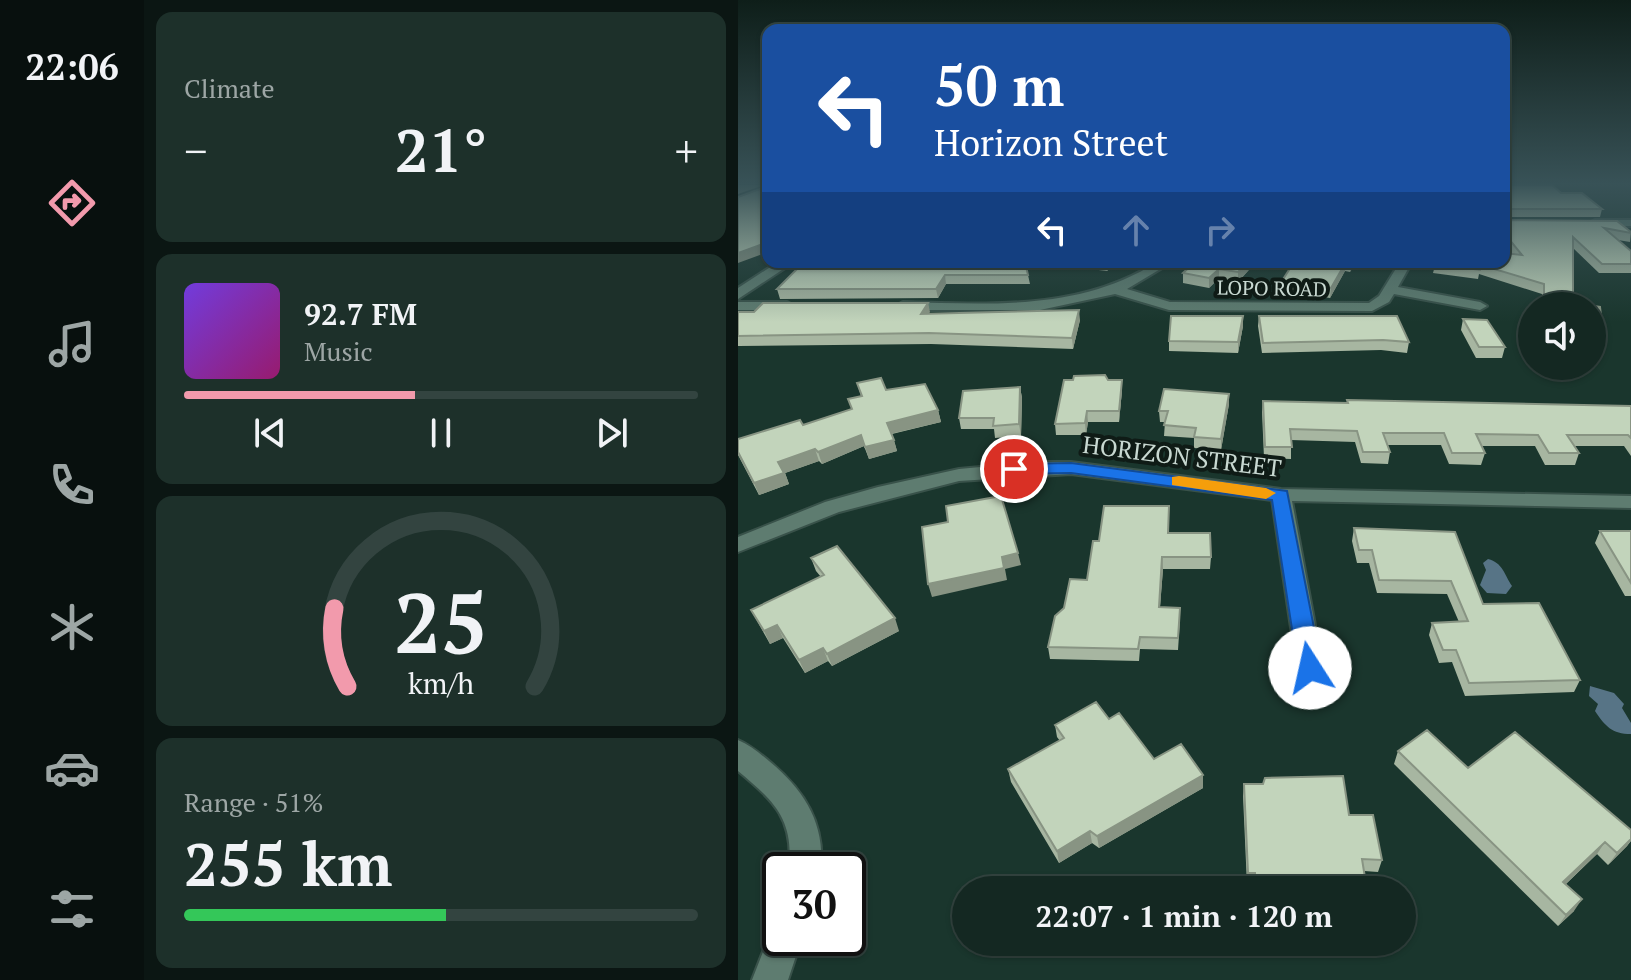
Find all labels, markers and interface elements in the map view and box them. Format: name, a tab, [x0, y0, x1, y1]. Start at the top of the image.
text: 22:06	[25, 43, 119, 90]
text: 50 m	[934, 48, 1064, 122]
icon: left	[802, 56, 906, 160]
text: Climate	[184, 71, 275, 105]
text: 21°	[395, 110, 487, 189]
text: Horizon Street	[934, 119, 1168, 166]
text: −	[184, 121, 207, 180]
text: +	[675, 121, 698, 180]
icon: directions	[44, 175, 100, 231]
icon: left	[1030, 208, 1074, 252]
icon: ahead	[1114, 208, 1158, 252]
icon: right	[1198, 208, 1242, 252]
street label: LOPO ROAD	[1217, 274, 1327, 302]
map controls	[1518, 292, 1606, 380]
button: sound	[1518, 292, 1606, 380]
text: 92.7 FM	[304, 294, 417, 334]
icon: music	[44, 316, 100, 372]
text: Music	[304, 334, 373, 368]
icon: previous	[248, 411, 292, 455]
icon: pause	[419, 411, 463, 455]
icon: next	[590, 411, 634, 455]
street label: HORIZON STREET	[1081, 428, 1283, 484]
pin	[980, 435, 1048, 503]
icon: arrive	[992, 447, 1036, 491]
icon: phone	[44, 457, 100, 513]
text: 25	[394, 567, 488, 677]
icon: climate	[44, 599, 100, 655]
position arrow	[1268, 626, 1352, 710]
text: km/h	[408, 664, 474, 702]
icon: car	[44, 740, 100, 796]
text: Range · 51%	[184, 785, 323, 819]
text: 255 km	[184, 824, 392, 903]
speed limit sign: 30	[762, 852, 866, 956]
icon: filters	[44, 881, 100, 937]
text: 22:07 · 1 min · 120 m	[1036, 896, 1332, 936]

